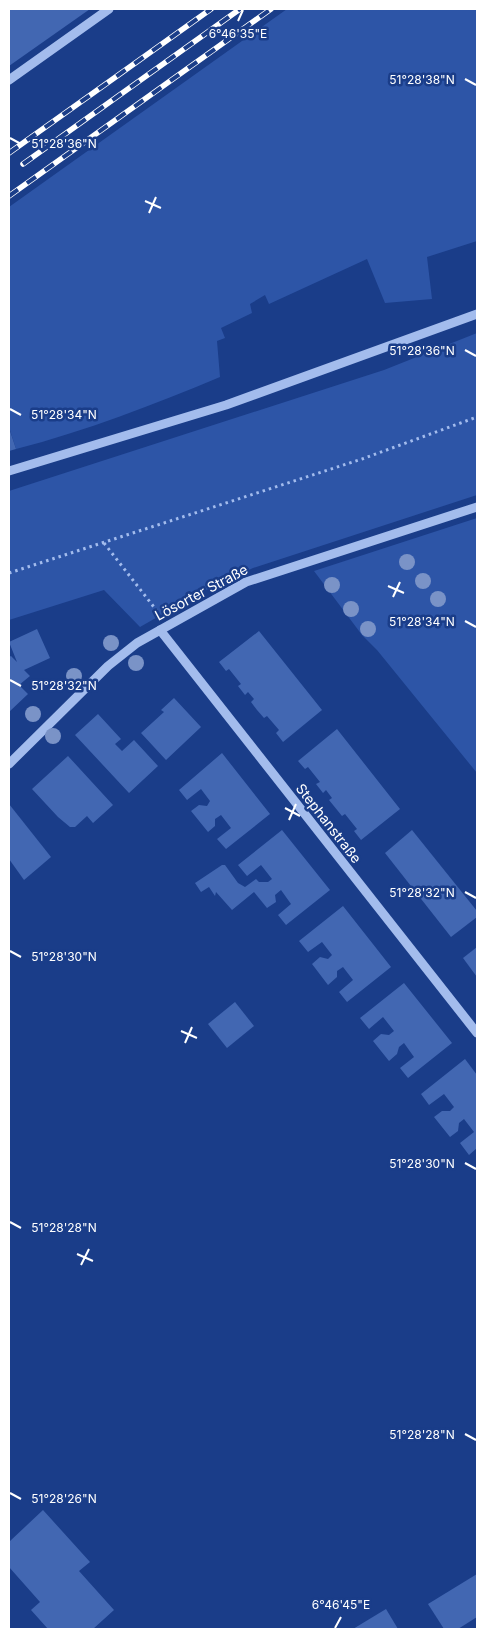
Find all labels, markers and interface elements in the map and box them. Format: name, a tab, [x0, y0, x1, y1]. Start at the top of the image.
text: 6°46'35"E	[209, 26, 267, 41]
text: 51°28'38"N	[389, 72, 455, 87]
text: 51°28'36"N	[31, 136, 97, 151]
text: 51°28'36"N	[389, 343, 455, 358]
text: 51°28'34"N	[31, 407, 97, 422]
street label: Lösorter Straße	[152, 560, 250, 624]
text: 51°28'34"N	[389, 614, 455, 629]
text: 51°28'32"N	[31, 678, 97, 693]
street label: Stephanstraße	[293, 780, 365, 866]
text: 51°28'32"N	[389, 885, 455, 900]
text: 51°28'30"N	[31, 949, 97, 964]
text: 51°28'30"N	[389, 1156, 455, 1171]
text: 51°28'28"N	[31, 1220, 97, 1235]
text: 51°28'28"N	[389, 1427, 455, 1442]
text: 51°28'26"N	[31, 1491, 97, 1506]
text: 6°46'45"E	[312, 1597, 370, 1612]

